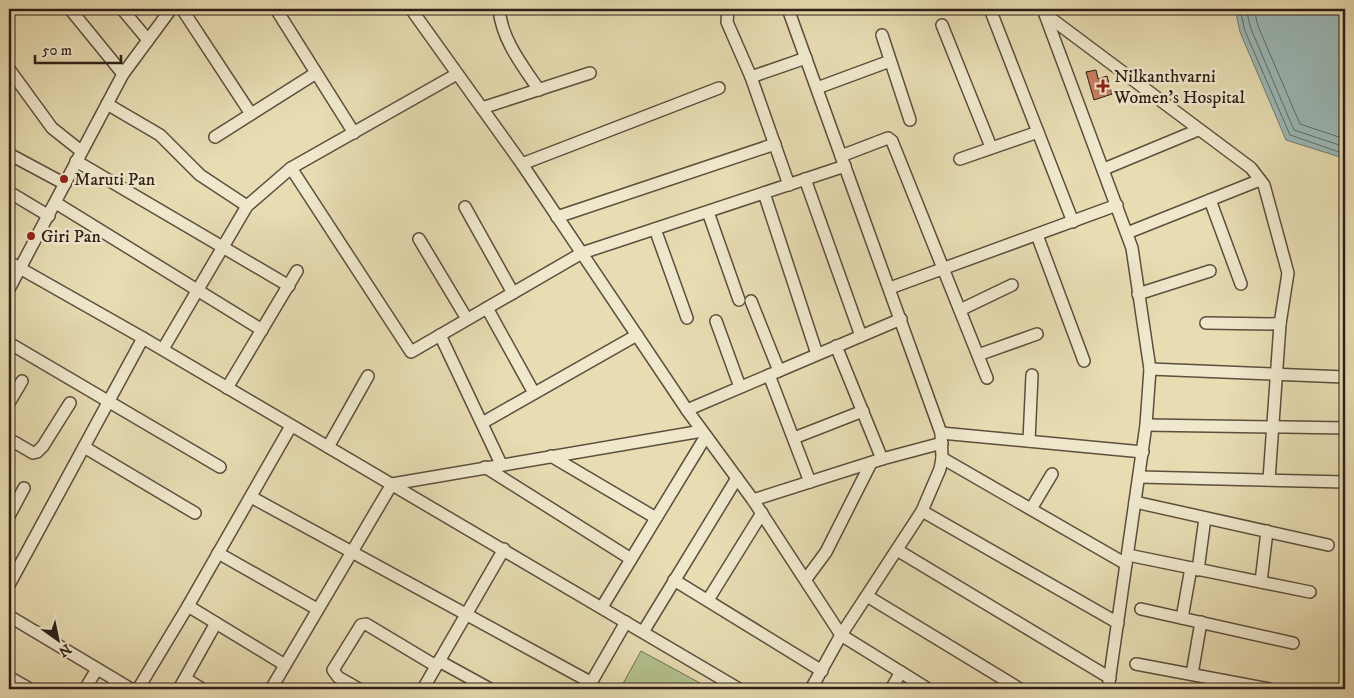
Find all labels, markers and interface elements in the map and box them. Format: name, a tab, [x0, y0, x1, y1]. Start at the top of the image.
scale bar	[35, 32, 121, 64]
text: 50 m	[42, 41, 72, 60]
place label: Nilkanthvarni Women's Hospital	[1113, 66, 1245, 109]
marker: Nilkanthvarni Women's Hospital	[1096, 79, 1110, 93]
place label: Maruti Pan	[74, 169, 156, 191]
marker: Maruti Pan	[58, 173, 70, 185]
place label: Giri Pan	[41, 226, 102, 248]
marker: Giri Pan	[25, 230, 37, 242]
north arrow	[32, 616, 82, 666]
text: N	[54, 639, 74, 661]

